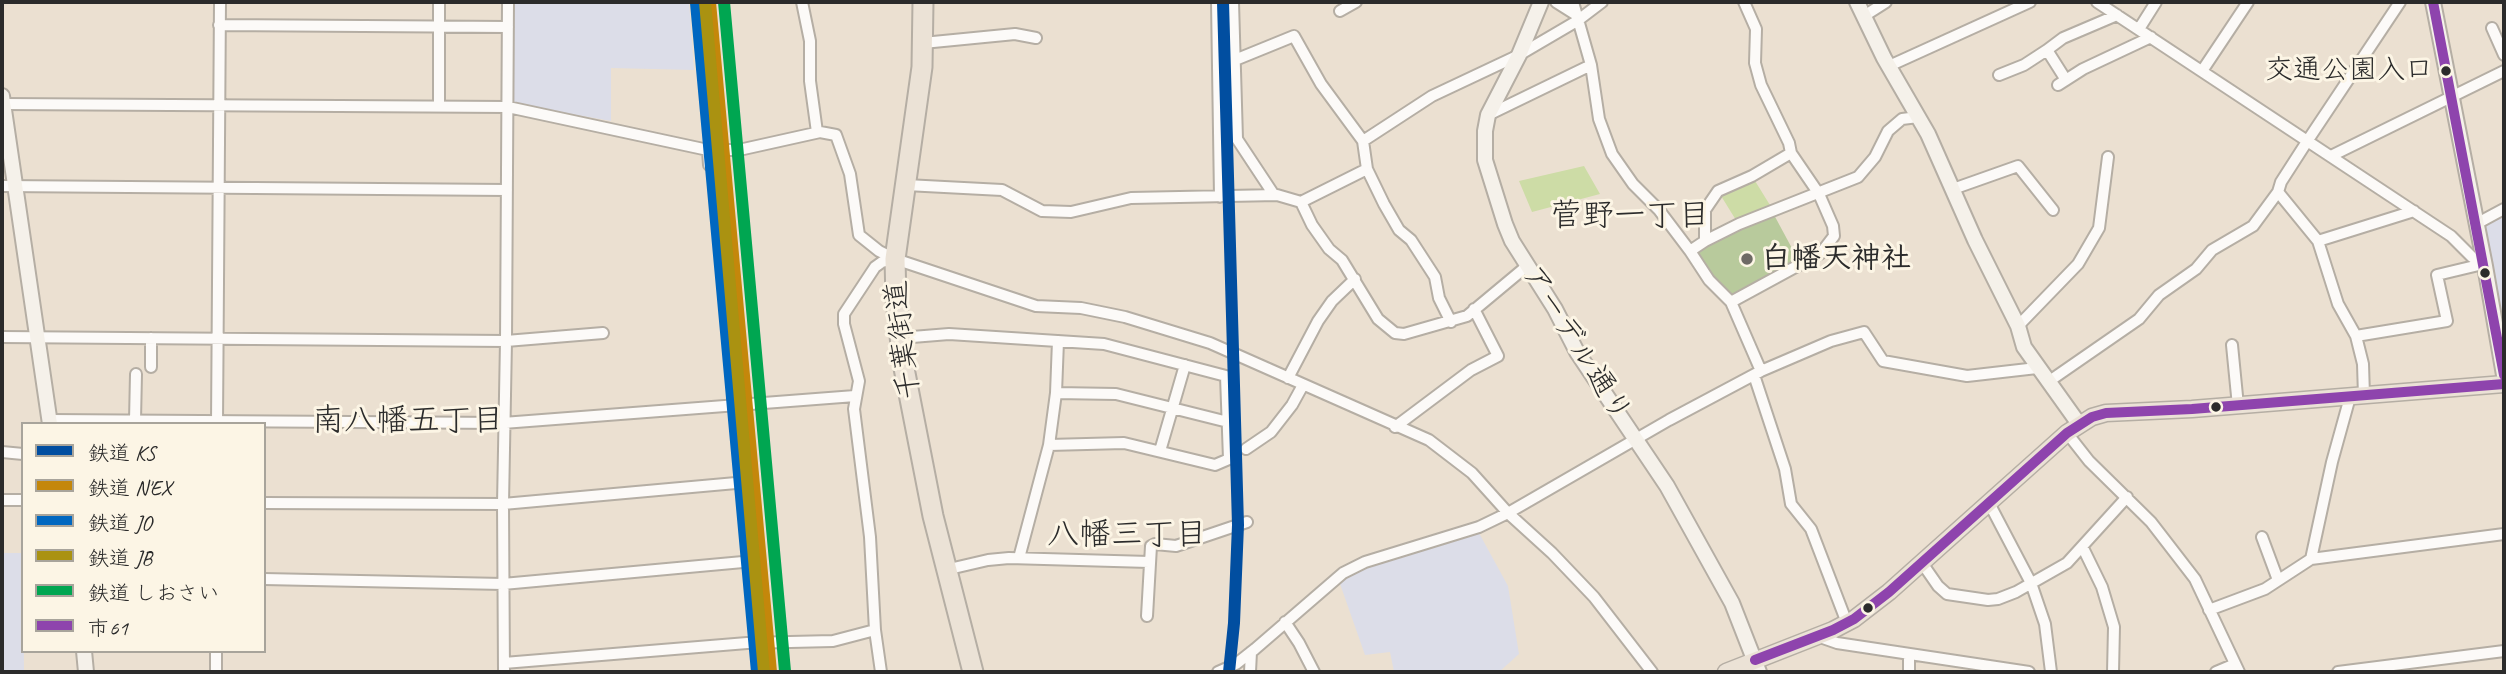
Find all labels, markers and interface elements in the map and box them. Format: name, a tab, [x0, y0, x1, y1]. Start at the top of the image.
place label: 交通公園入口	[2265, 54, 2433, 88]
marker: 交通公園入口	[2439, 64, 2453, 78]
district label: 菅野一丁目	[1550, 198, 1710, 236]
place label: 白幡天神社	[1761, 241, 1911, 277]
marker: 白幡天神社	[1739, 251, 1755, 267]
street label: アーデル通り	[1513, 259, 1639, 429]
unlabelled marker	[2478, 266, 2492, 280]
street label: 千葉街道	[879, 278, 929, 402]
unlabelled marker	[2209, 400, 2223, 414]
district label: 南八幡五丁目	[312, 403, 504, 441]
legend	[21, 422, 266, 653]
text: 鉄道 KS	[88, 440, 156, 466]
text: 鉄道 N'EX	[88, 475, 171, 501]
text: 鉄道 JO	[88, 510, 152, 536]
district label: 八幡三丁目	[1047, 517, 1207, 555]
text: 鉄道 JB	[88, 545, 152, 571]
text: 鉄道 しおさい	[88, 580, 219, 606]
unlabelled marker	[1861, 601, 1875, 615]
text: 市61	[88, 615, 128, 641]

